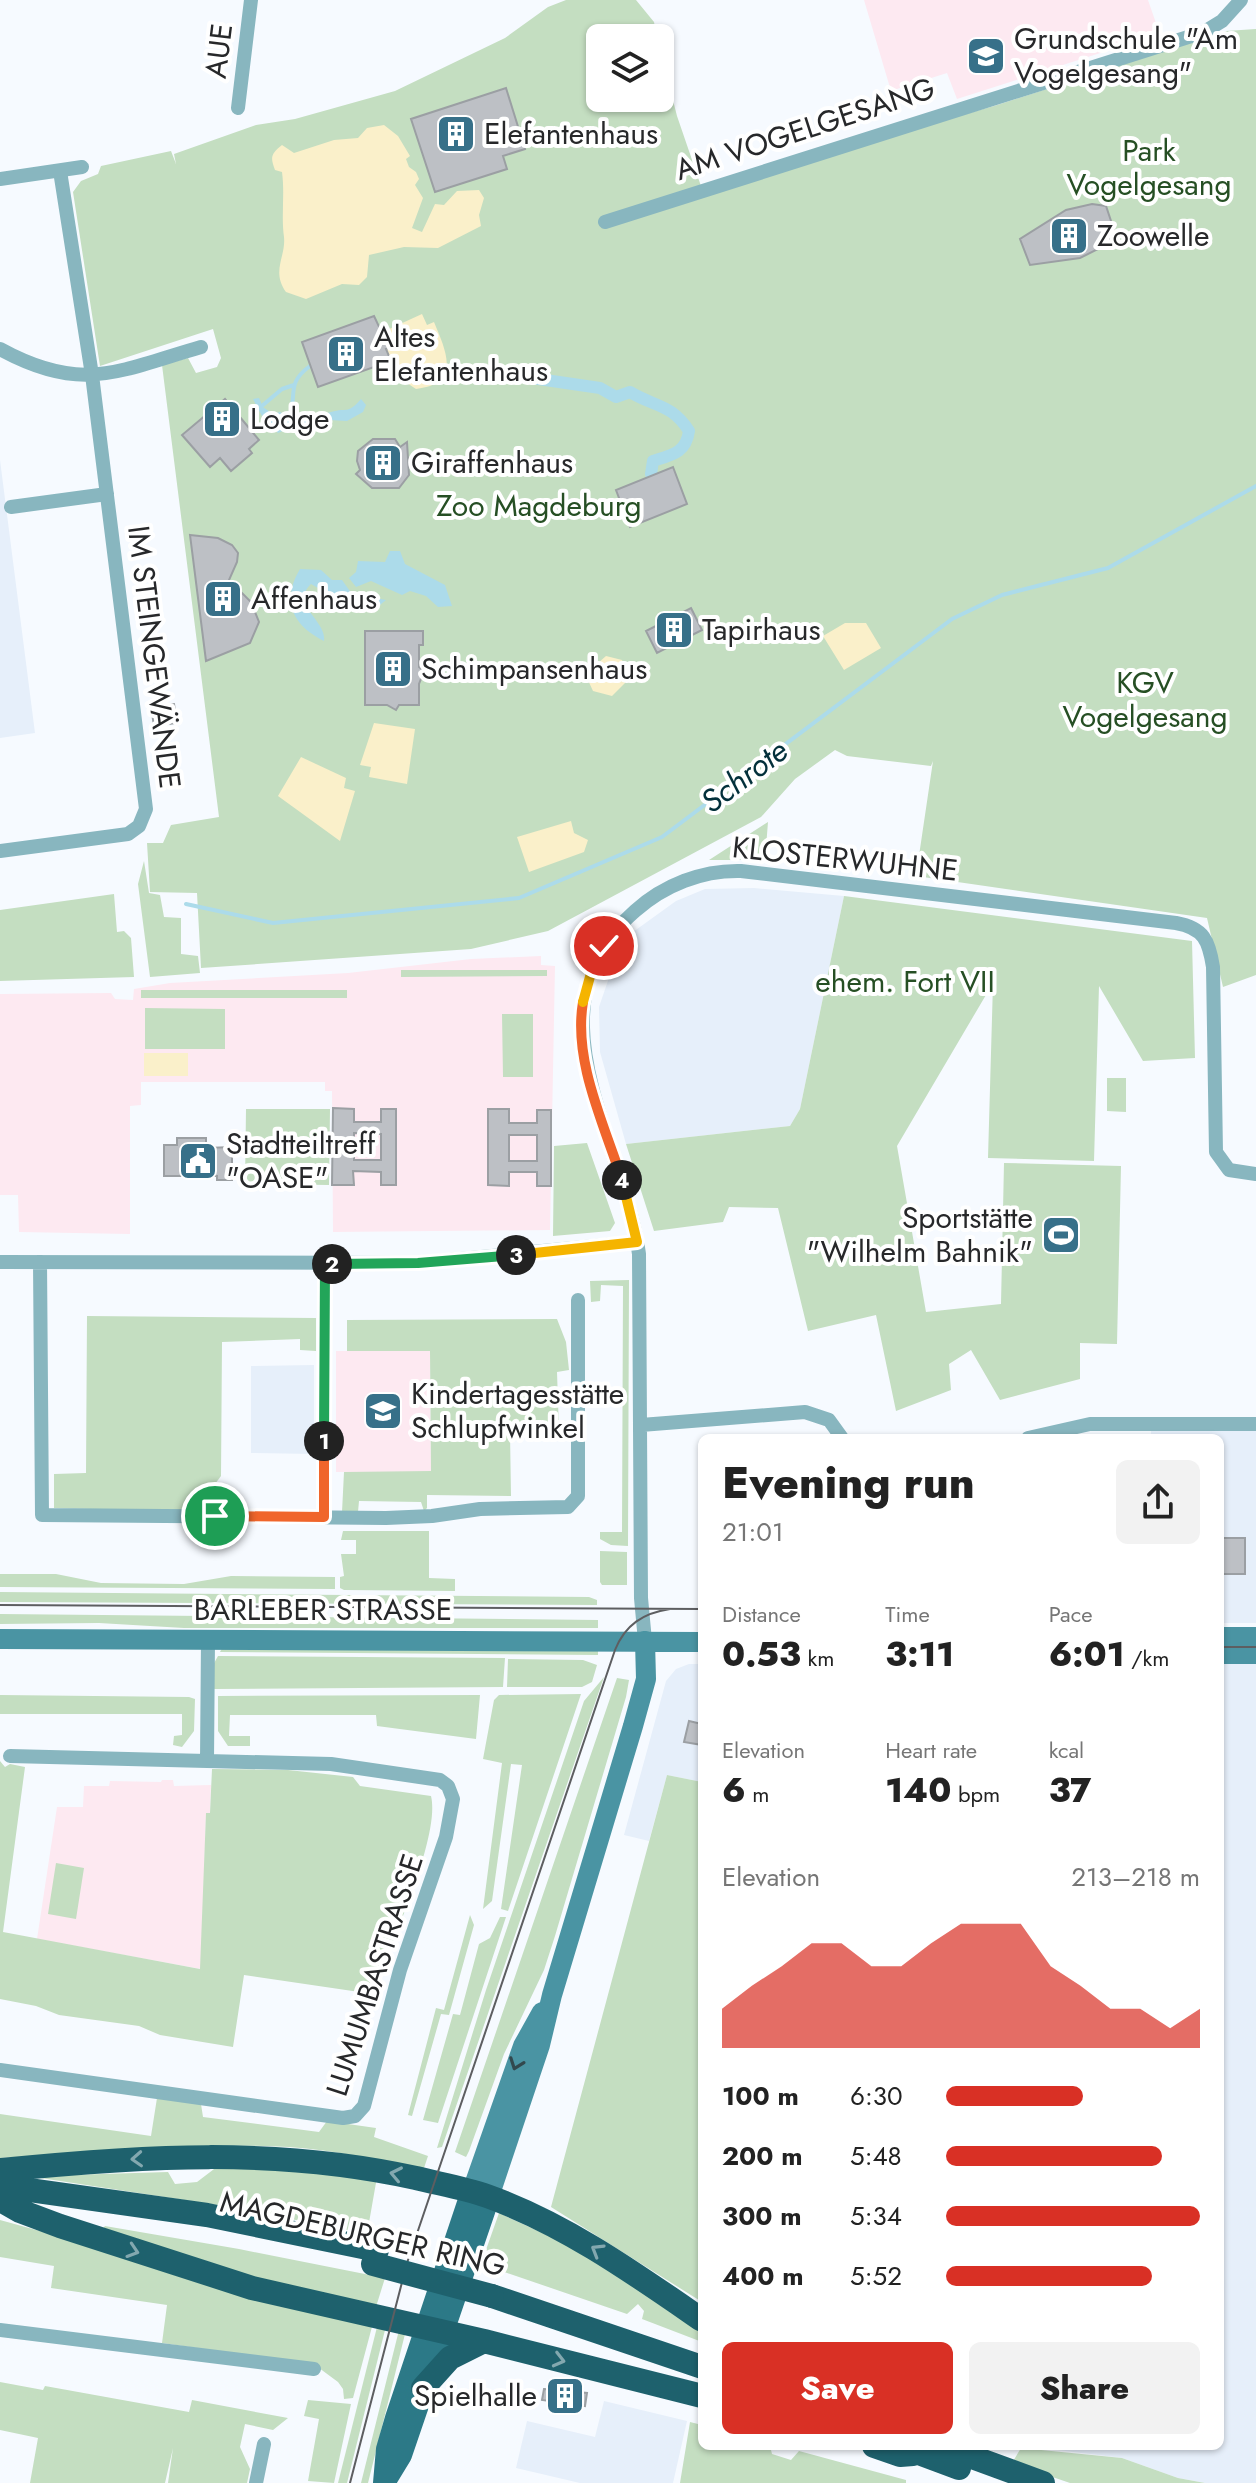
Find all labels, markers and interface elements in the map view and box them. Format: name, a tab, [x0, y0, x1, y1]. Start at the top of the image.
place label: Grundschule "Am Vogelgesang"	[1014, 17, 1238, 94]
street label: AUE	[194, 21, 243, 81]
map controls	[586, 24, 674, 112]
button: layers	[586, 24, 674, 112]
school or university icon: Grundschule "Am Vogelgesang"	[965, 35, 1007, 77]
street label: AM VOGELGESANG	[669, 66, 940, 191]
place label: Elefantenhaus	[484, 112, 658, 155]
building icon: Elefantenhaus	[435, 113, 477, 155]
park label: Park Vogelgesang	[1066, 129, 1232, 206]
place label: Zoowelle	[1097, 214, 1209, 257]
building icon: Zoowelle	[1048, 215, 1090, 257]
place label: Altes Elefantenhaus	[374, 315, 548, 392]
building icon: Altes Elefantenhaus	[325, 333, 367, 375]
place label: Lodge	[250, 397, 330, 440]
building icon: Lodge	[201, 398, 243, 440]
place label: Giraffenhaus	[411, 441, 573, 484]
building icon: Giraffenhaus	[362, 442, 404, 484]
park label: Zoo Magdeburg	[436, 484, 642, 527]
street label: IM STEINGEWÄNDE	[117, 523, 192, 791]
place label: Affenhaus	[251, 577, 377, 620]
building icon: Affenhaus	[202, 578, 244, 620]
place label: Tapirhaus	[702, 608, 821, 651]
building icon: Tapirhaus	[653, 609, 695, 651]
place label: Schimpansenhaus	[421, 647, 647, 690]
building icon: Schimpansenhaus	[372, 648, 414, 690]
park label: KGV Vogelgesang	[1062, 661, 1228, 738]
water label: Schrote	[691, 728, 797, 824]
street label: KLOSTERWUHNE	[730, 825, 960, 892]
pin	[570, 912, 638, 980]
icon: check	[582, 924, 626, 968]
park label: ehem. Fort VII	[815, 960, 995, 1003]
place label: Stadtteiltreff "OASE"	[226, 1122, 377, 1199]
public building icon: Stadtteiltreff "OASE"	[177, 1140, 219, 1182]
pin: 4	[602, 1160, 642, 1200]
text: 4	[614, 1164, 630, 1196]
place label: Sportstätte "Wilhelm Bahnik"	[807, 1196, 1033, 1273]
sports icon: Sportstätte "Wilhelm Bahnik"	[1040, 1214, 1082, 1256]
pin: 3	[496, 1235, 536, 1275]
text: 3	[509, 1239, 523, 1271]
pin: 2	[312, 1244, 352, 1284]
text: 2	[325, 1248, 339, 1280]
place label: Kindertagesstätte Schlupfwinkel	[411, 1372, 624, 1449]
school or university icon: Kindertagesstätte Schlupfwinkel	[362, 1390, 404, 1432]
pin: 1	[304, 1421, 344, 1461]
text: 1	[318, 1425, 330, 1457]
text: Evening run	[722, 1451, 975, 1515]
button: share	[1116, 1460, 1200, 1544]
pin	[181, 1482, 249, 1550]
icon: arrive	[193, 1494, 237, 1538]
text: 21:01	[722, 1513, 784, 1551]
street label: BARLEBER STRASSE	[194, 1588, 452, 1631]
text: Distance	[722, 1598, 801, 1630]
text: Time	[885, 1598, 930, 1630]
text: Pace	[1049, 1598, 1092, 1630]
text: 0.53	[722, 1630, 801, 1679]
text: 3:11	[885, 1630, 954, 1679]
text: 6:01	[1049, 1630, 1125, 1679]
text: km	[801, 1642, 834, 1674]
text: /km	[1125, 1642, 1169, 1674]
text: Elevation	[722, 1734, 805, 1766]
text: Heart rate	[885, 1734, 977, 1766]
text: kcal	[1049, 1734, 1084, 1766]
text: 6	[722, 1766, 746, 1815]
text: 140	[885, 1766, 951, 1815]
text: 37	[1049, 1766, 1091, 1815]
text: m	[746, 1778, 769, 1810]
text: bpm	[951, 1778, 1000, 1810]
street label: LUMUMBASTRASSE	[315, 1848, 434, 2101]
text: Elevation	[722, 1858, 820, 1896]
text: 213–218 m	[1071, 1858, 1200, 1896]
one-way arrow	[509, 2056, 526, 2070]
text: 100 m	[722, 2077, 799, 2115]
text: 6:30	[850, 2077, 903, 2115]
text: 200 m	[722, 2137, 803, 2175]
text: 5:48	[850, 2137, 902, 2175]
one-way arrow	[130, 2151, 143, 2168]
one-way arrow	[389, 2166, 403, 2183]
street label: MAGDEBURGER RING	[216, 2180, 510, 2287]
text: 300 m	[722, 2197, 802, 2235]
text: 5:34	[850, 2197, 902, 2235]
one-way arrow	[126, 2242, 140, 2258]
one-way arrow	[591, 2244, 606, 2260]
text: 400 m	[722, 2257, 804, 2295]
text: 5:52	[850, 2257, 902, 2295]
button: Save	[722, 2342, 953, 2434]
button: Share	[969, 2342, 1200, 2434]
one-way arrow	[552, 2351, 566, 2368]
place label: Spielhalle	[414, 2374, 537, 2417]
building icon: Spielhalle	[544, 2375, 586, 2417]

